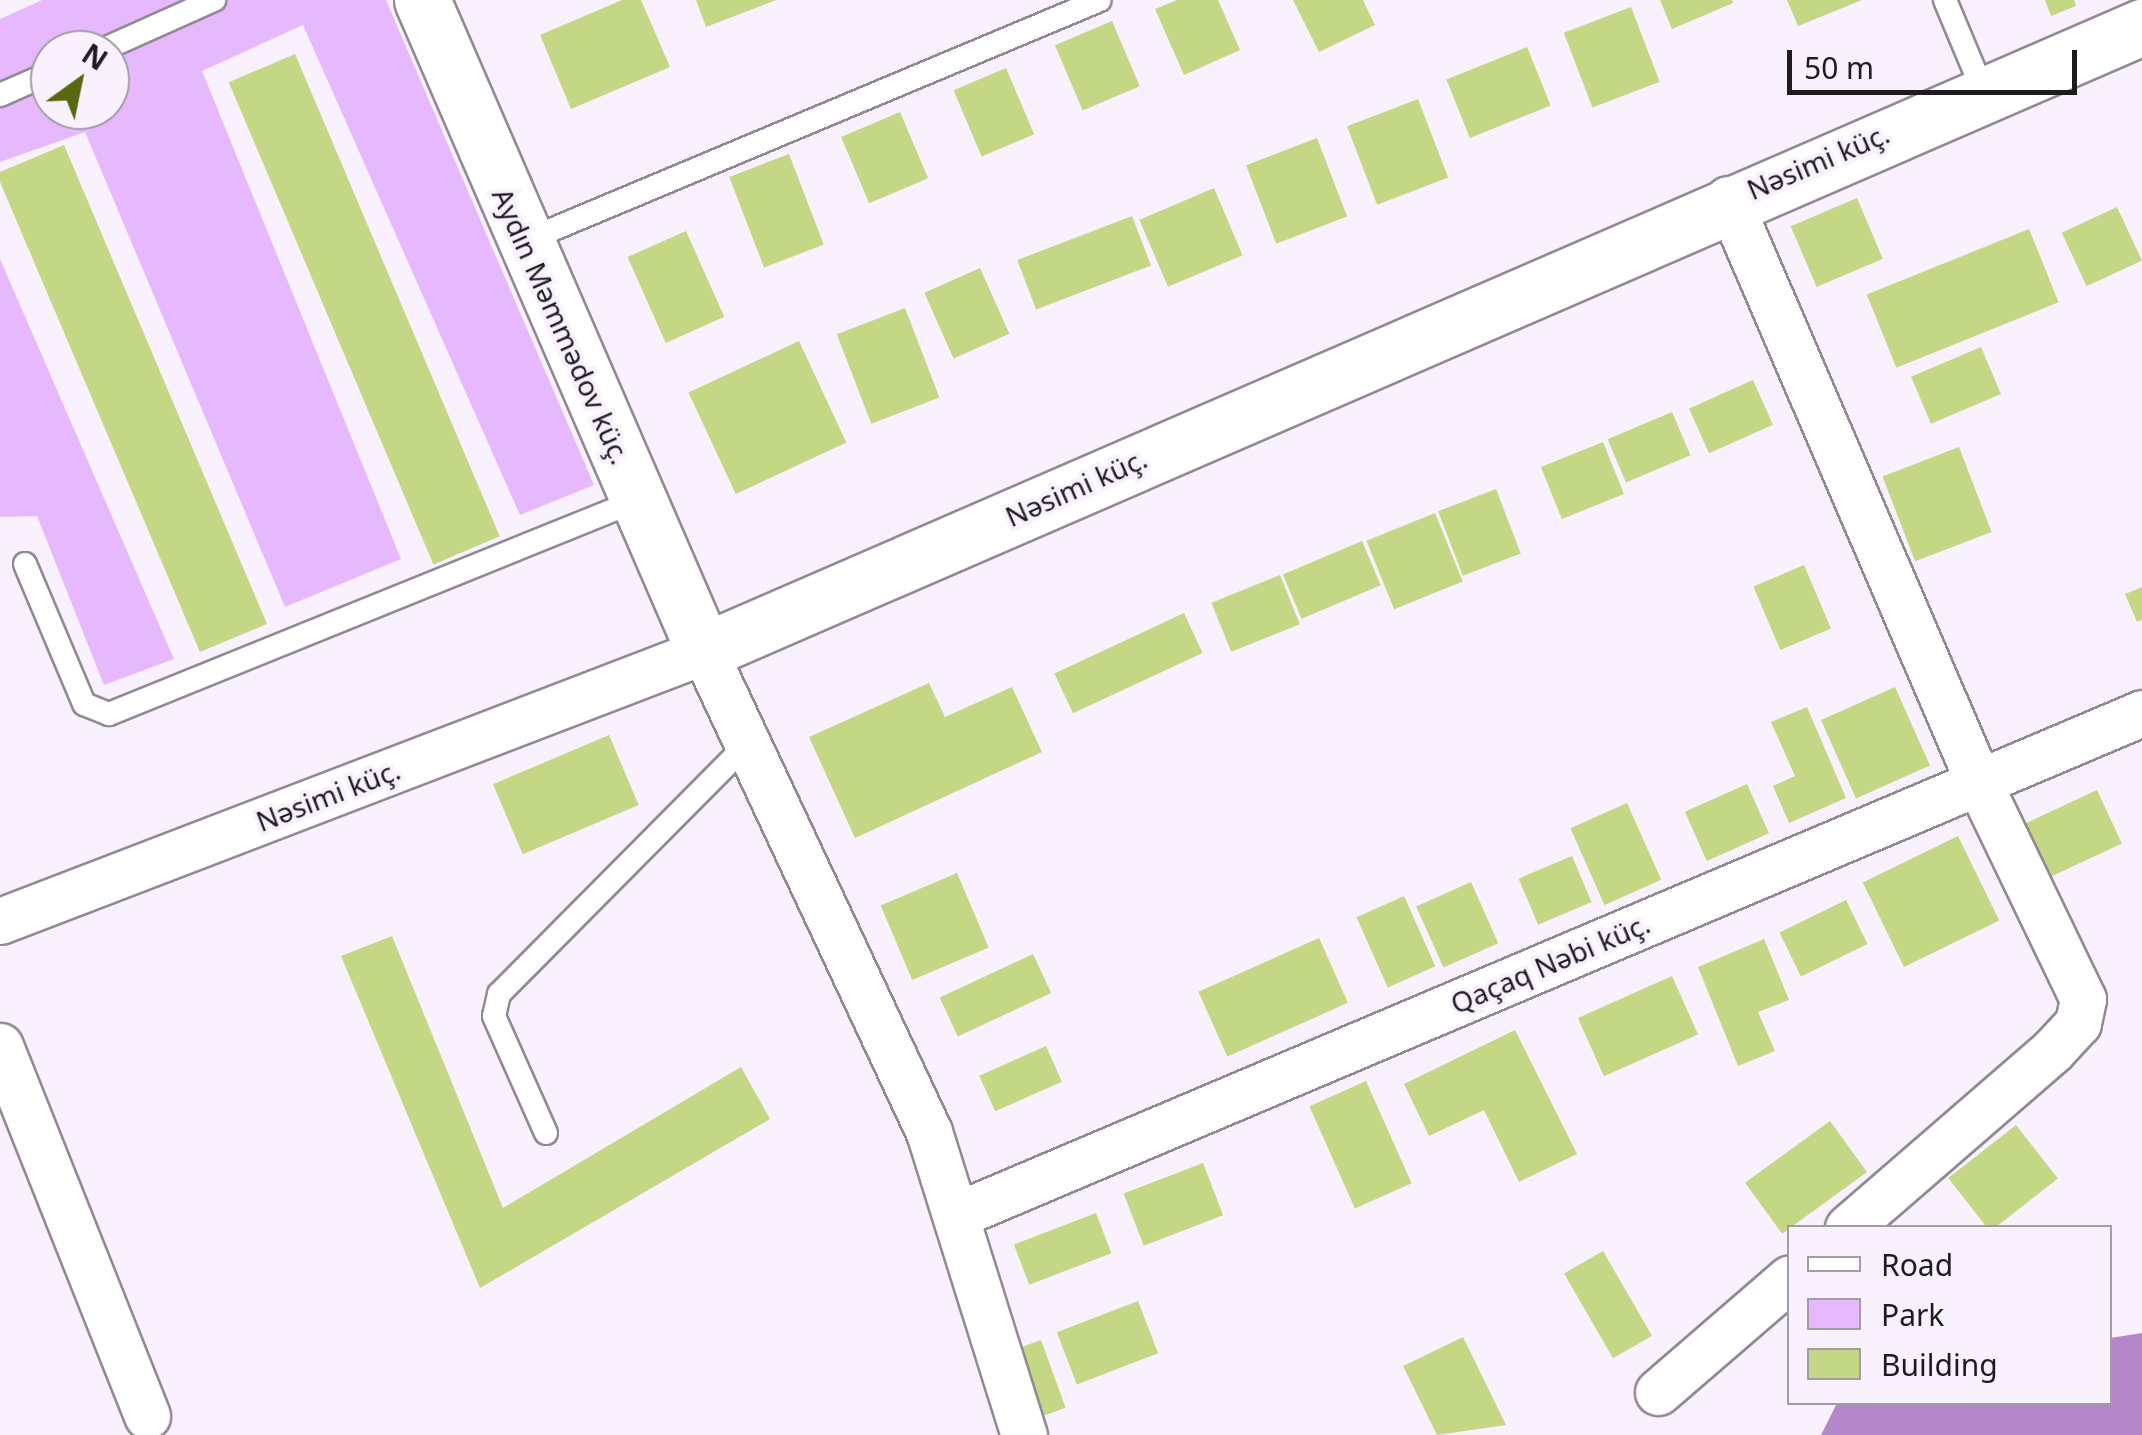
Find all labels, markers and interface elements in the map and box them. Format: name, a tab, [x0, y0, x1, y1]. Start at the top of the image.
north arrow	[30, 30, 130, 130]
scale bar	[1792, 30, 2082, 92]
text: N	[75, 34, 115, 79]
text: 50 m	[1804, 47, 1874, 88]
street label: Nəsimi küç.	[1742, 116, 1894, 206]
street label: Aydın Məmmədov küç.	[486, 183, 638, 469]
street label: Nəsimi küç.	[1000, 441, 1152, 533]
street label: Nəsimi küç.	[251, 752, 405, 838]
street label: Qaçaq Nəbi küç.	[1445, 906, 1655, 1020]
legend	[1787, 1225, 2112, 1405]
text: Road	[1881, 1244, 1953, 1285]
text: Park	[1881, 1294, 1944, 1335]
text: Building	[1881, 1344, 1998, 1385]

